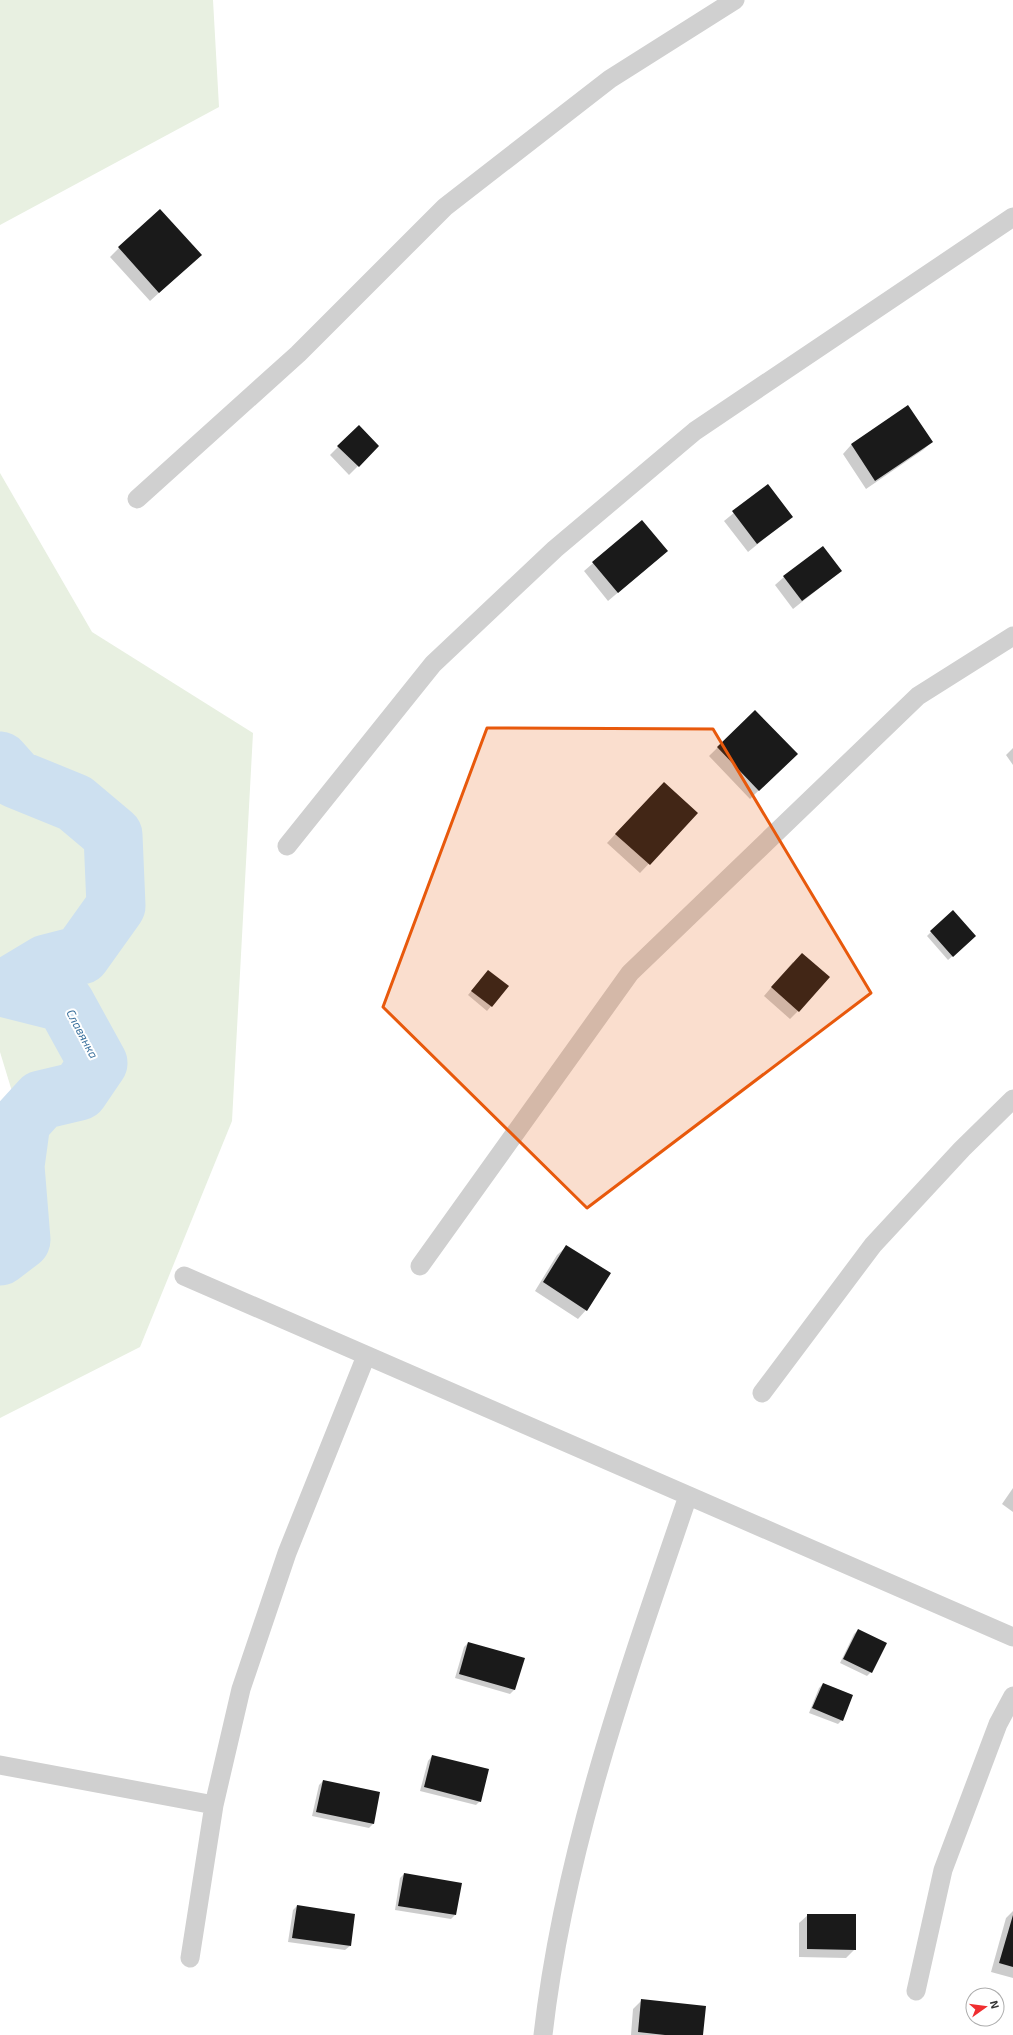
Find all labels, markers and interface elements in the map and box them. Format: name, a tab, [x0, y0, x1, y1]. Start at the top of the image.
water label: Славянка	[64, 1007, 102, 1061]
north arrow	[965, 1987, 1005, 2027]
text: N	[988, 1999, 1002, 2010]

